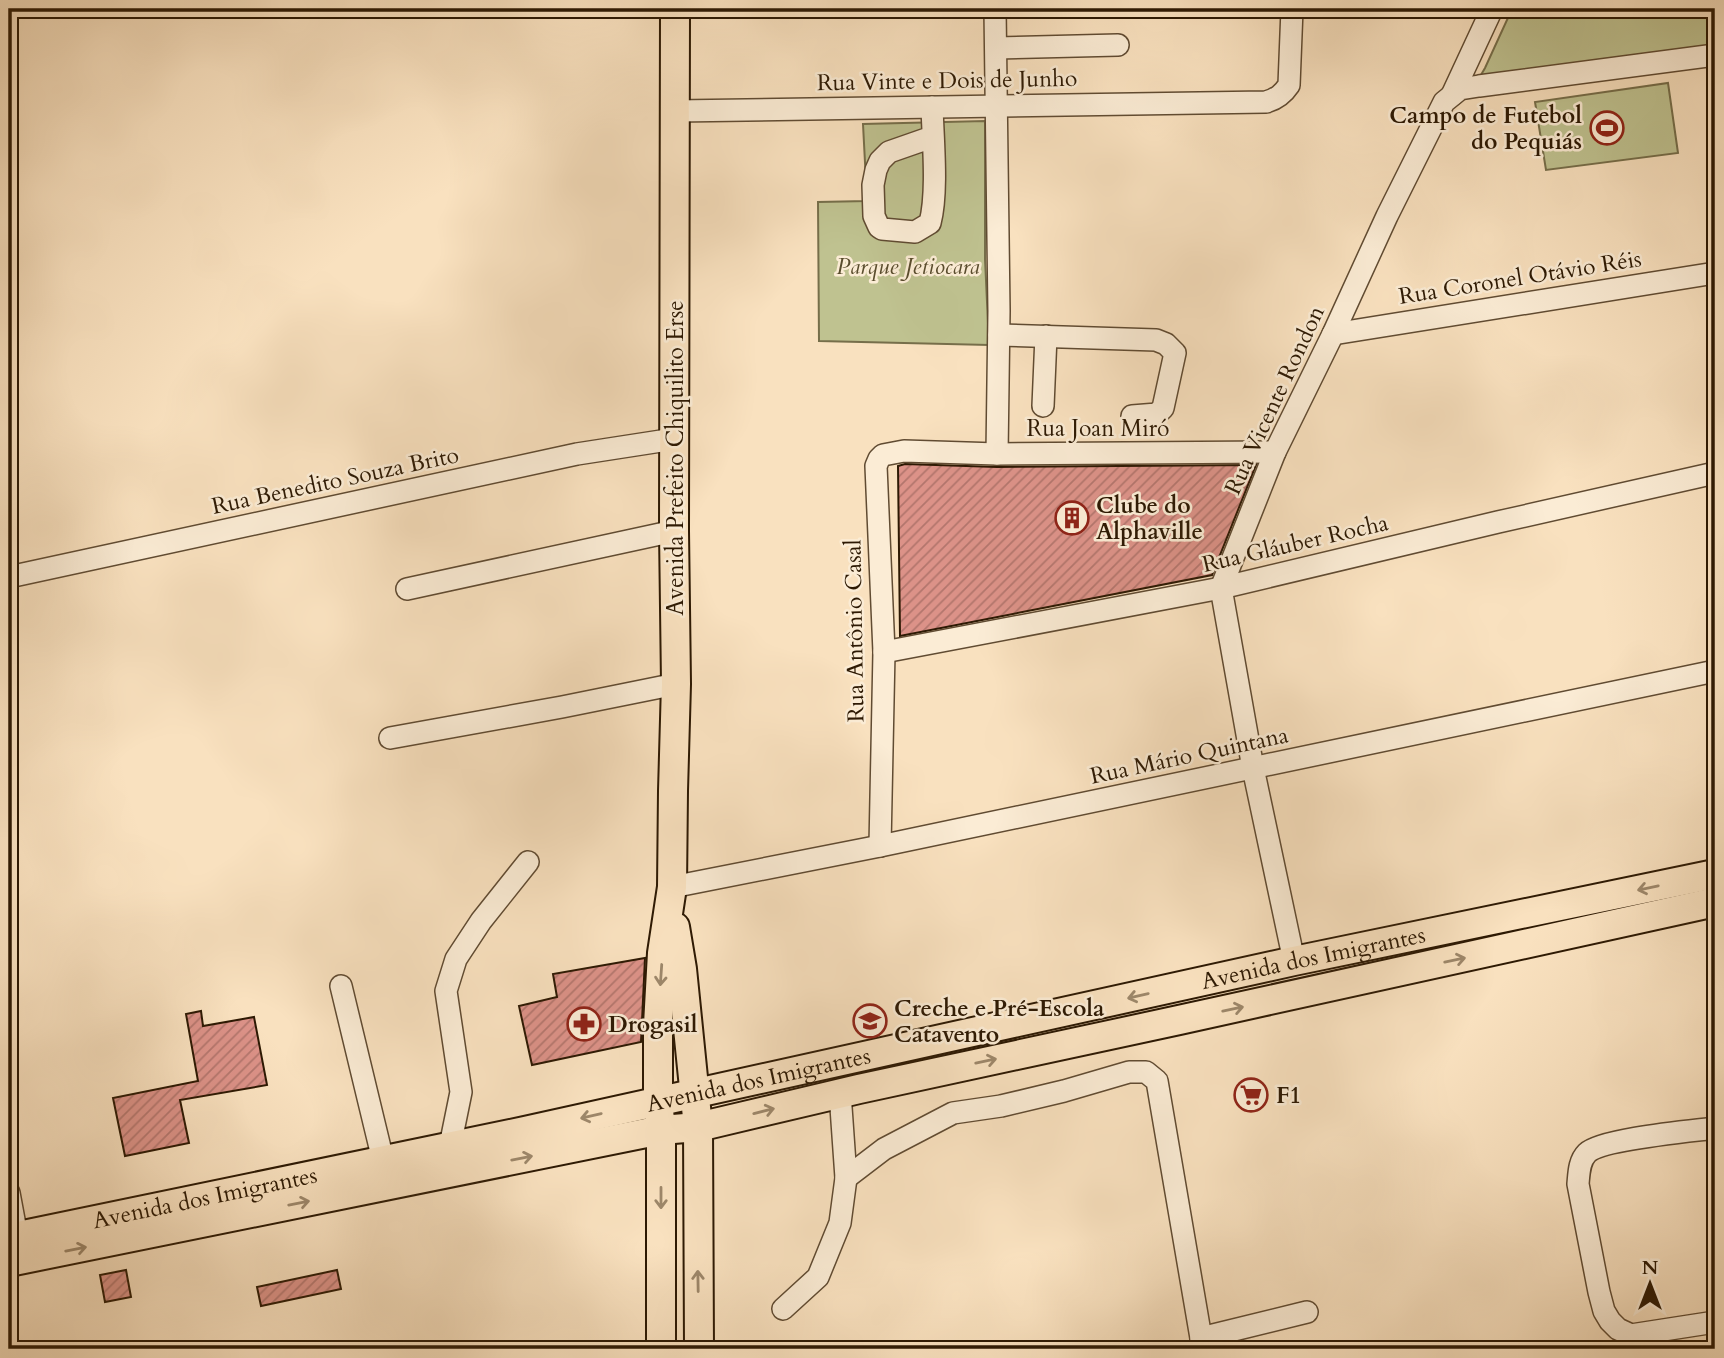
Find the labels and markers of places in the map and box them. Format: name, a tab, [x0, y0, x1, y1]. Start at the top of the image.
place label: Campo de Futebol do Pequiás	[1389, 100, 1582, 157]
sports icon: Campo de Futebol do Pequiás	[1588, 109, 1626, 147]
place label: Clube do Alphaville	[1096, 490, 1203, 547]
building icon: Clube do Alphaville	[1053, 499, 1091, 537]
place label: Creche e Pré-Escola Catavento	[894, 993, 1105, 1050]
school or university icon: Creche e Pré-Escola Catavento	[851, 1002, 889, 1040]
pharmacy icon: Drogasil	[565, 1005, 603, 1043]
place label: Drogasil	[608, 1009, 698, 1040]
supermarket icon: F1	[1232, 1076, 1270, 1114]
place label: F1	[1276, 1080, 1301, 1111]

